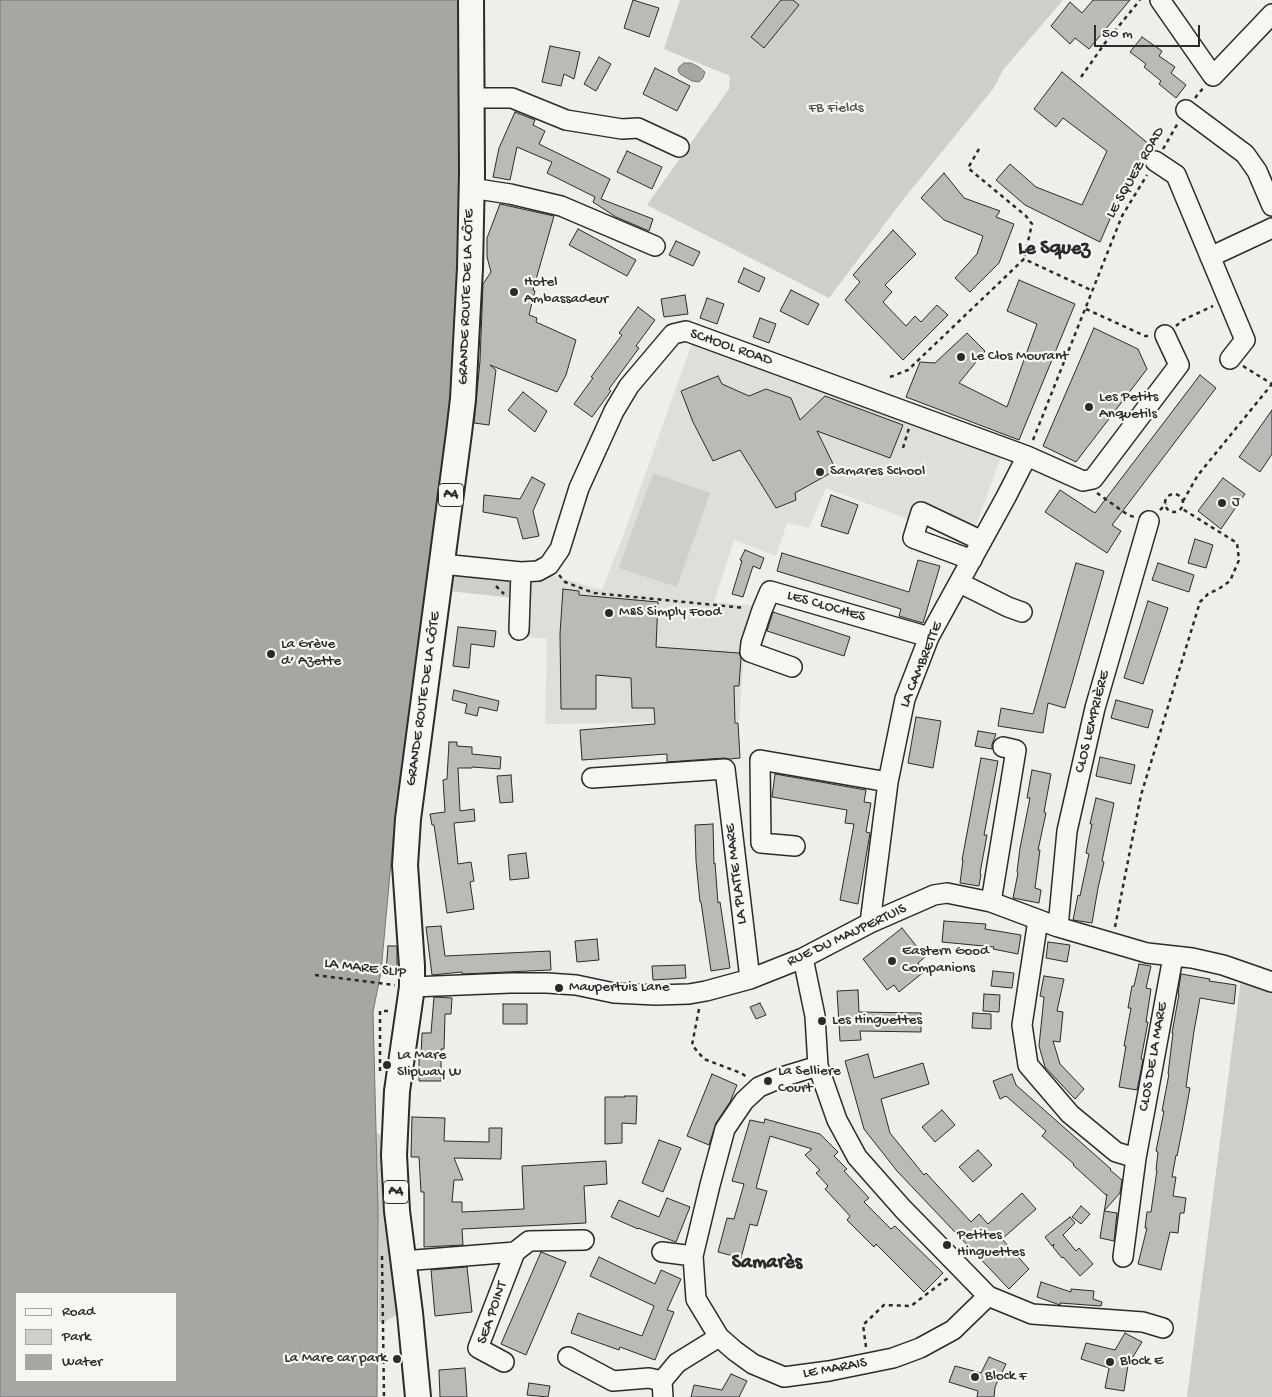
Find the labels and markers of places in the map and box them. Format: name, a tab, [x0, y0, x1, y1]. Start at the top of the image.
place label: Hotel Ambassadeur	[524, 274, 608, 309]
marker: Hotel Ambassadeur	[508, 286, 520, 298]
place label: Le Clos Mourant	[971, 348, 1068, 366]
marker: Le Clos Mourant	[955, 351, 967, 363]
place label: Les Petits Anquetils	[1099, 389, 1158, 424]
marker: Les Petits Anquetils	[1083, 401, 1095, 413]
place label: Samares School	[830, 463, 925, 481]
marker: Samares School	[814, 466, 826, 478]
place label: J	[1232, 494, 1240, 512]
marker: J	[1216, 497, 1228, 509]
place label: M&S Simply Food	[619, 604, 721, 622]
marker: M&S Simply Food	[603, 607, 615, 619]
place label: La Grève d’ Azette	[281, 636, 341, 671]
marker: La Grève d’ Azette	[265, 648, 277, 660]
place label: Eastern Good Companions	[902, 943, 989, 978]
marker: Eastern Good Companions	[886, 955, 898, 967]
place label: Maupertuis Lane	[569, 979, 669, 997]
marker: Maupertuis Lane	[553, 982, 565, 994]
place label: Les Hinguettes	[832, 1012, 922, 1030]
marker: Les Hinguettes	[816, 1015, 828, 1027]
place label: La Mare Slipway W	[397, 1047, 462, 1082]
marker: La Mare Slipway W	[381, 1059, 393, 1071]
place label: La Selliere Court	[778, 1063, 841, 1098]
marker: La Selliere Court	[762, 1075, 774, 1087]
place label: Petites Hinguettes	[957, 1227, 1025, 1262]
marker: Petites Hinguettes	[941, 1239, 953, 1251]
place label: La Mare car park	[284, 1350, 387, 1368]
marker: La Mare car park	[391, 1353, 403, 1365]
place label: Block E	[1120, 1353, 1163, 1371]
marker: Block E	[1104, 1356, 1116, 1368]
place label: Block F	[985, 1368, 1027, 1386]
marker: Block F	[969, 1371, 981, 1383]

